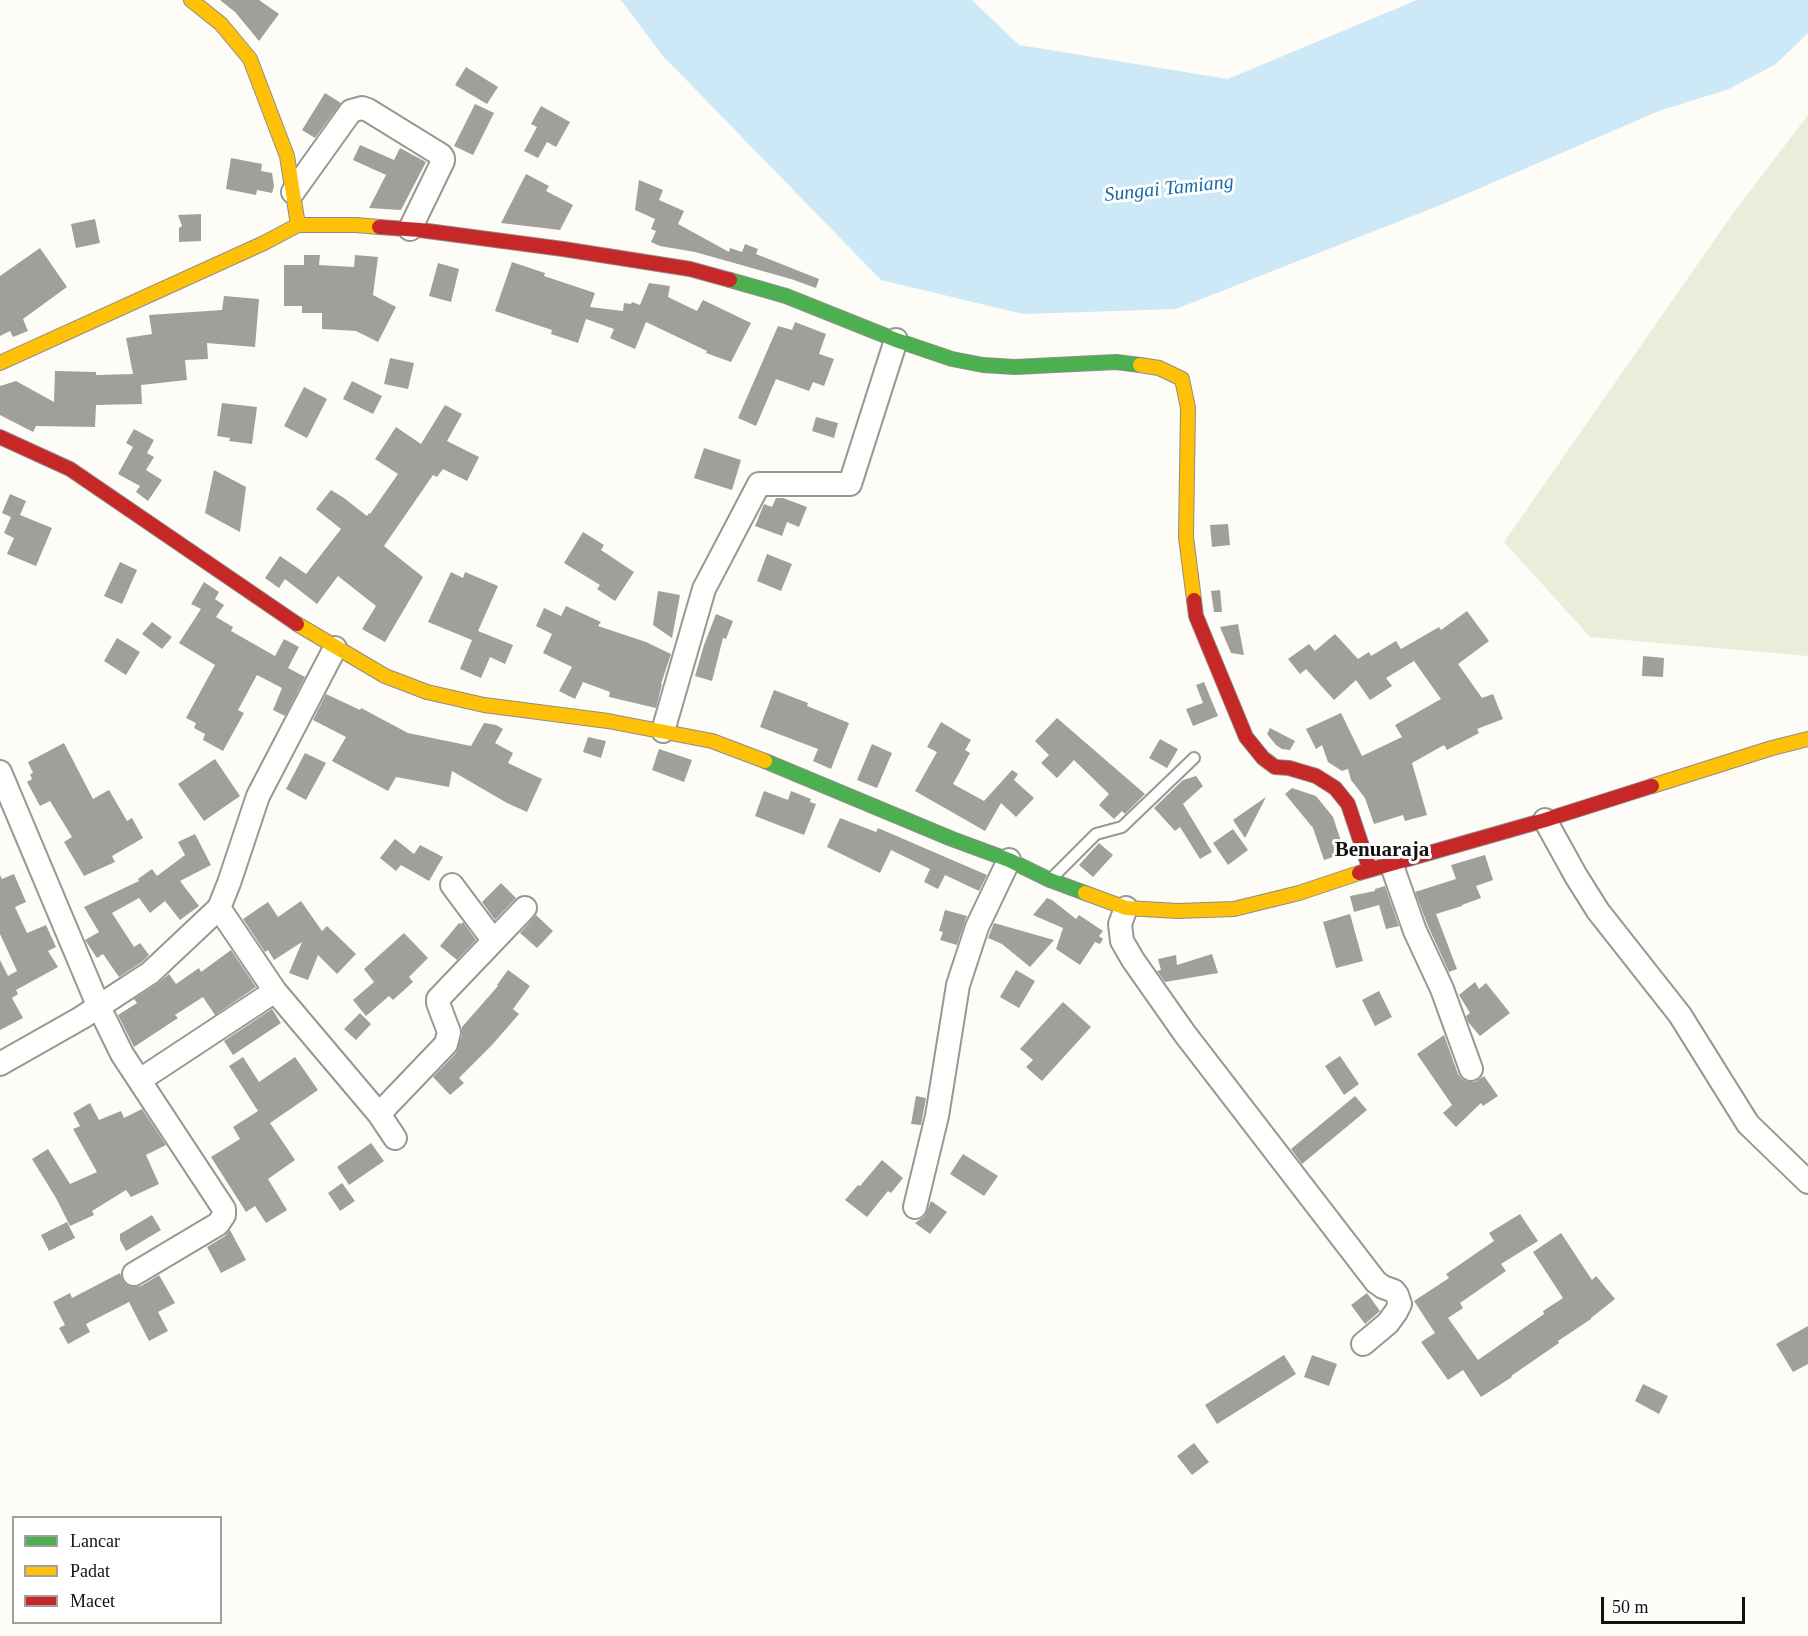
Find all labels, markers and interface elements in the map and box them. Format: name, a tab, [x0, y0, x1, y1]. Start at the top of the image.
water label: Sungai Tamiang	[1103, 170, 1235, 208]
district label: Benuaraja	[1335, 838, 1429, 864]
legend	[12, 1516, 222, 1624]
text: Lancar	[70, 1531, 120, 1551]
text: Padat	[70, 1561, 110, 1581]
scale bar	[1604, 1585, 1748, 1623]
text: Macet	[70, 1591, 115, 1611]
text: 50 m	[1612, 1597, 1649, 1617]

